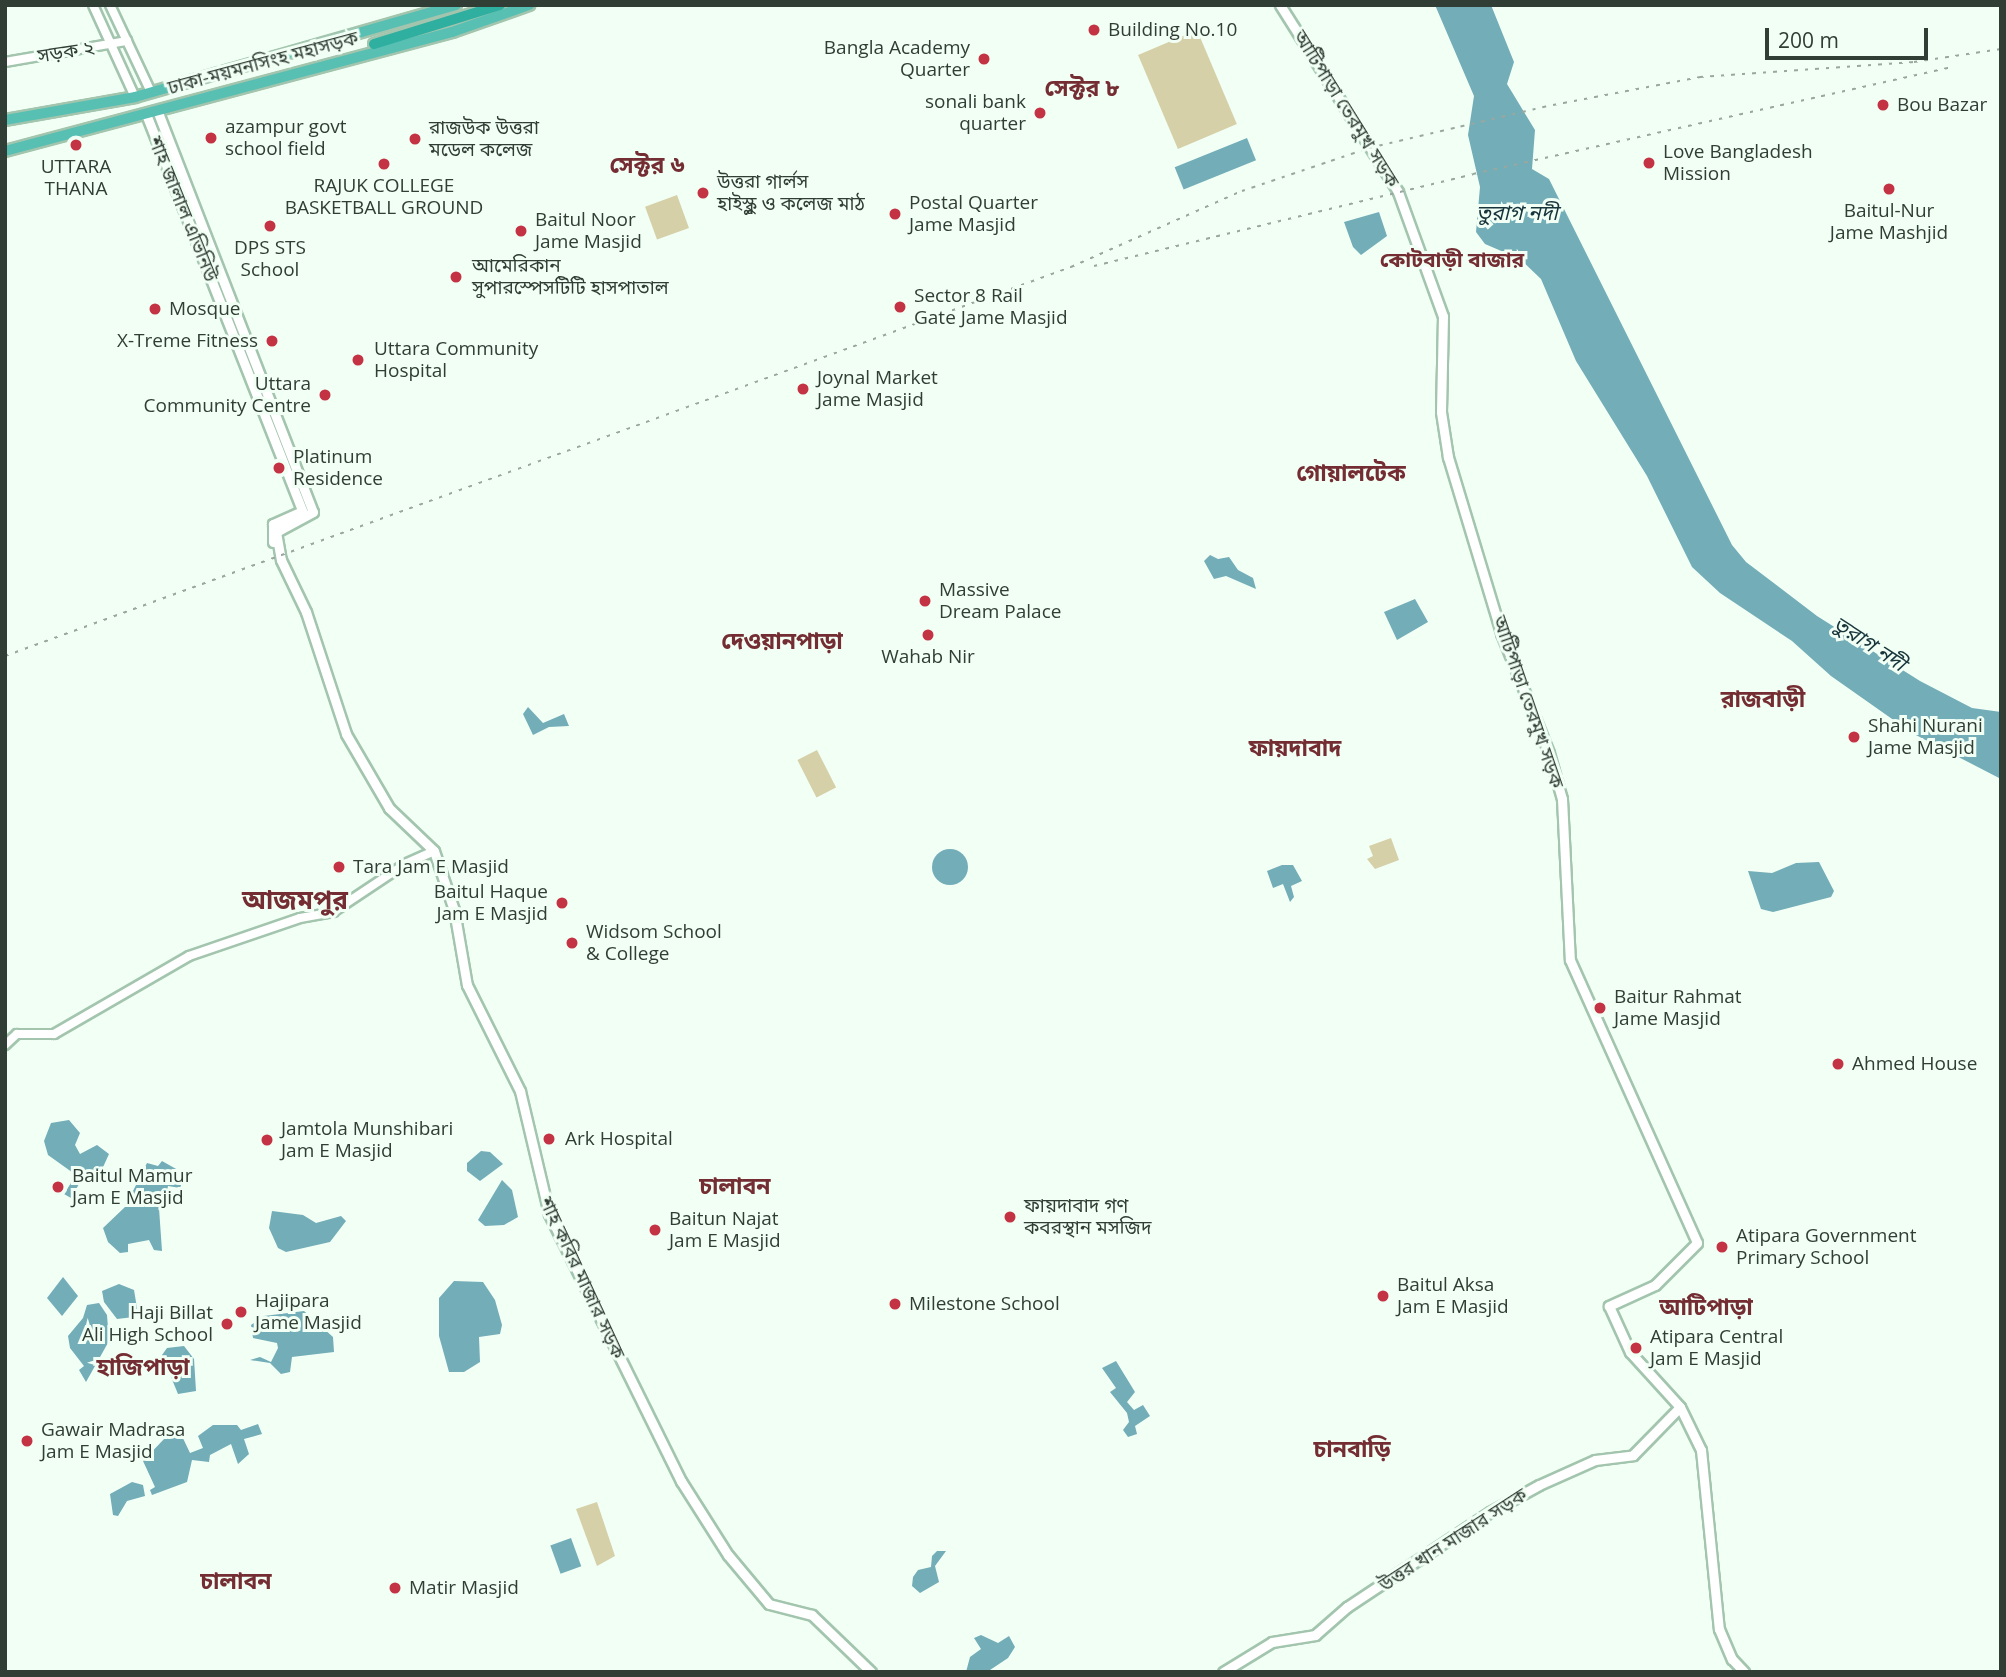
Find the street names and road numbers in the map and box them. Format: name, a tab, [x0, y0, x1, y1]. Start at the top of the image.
street label: আটিপাড়া তেরমুখ সড়ক	[1288, 26, 1404, 192]
street label: ঢাকা-ময়মনসিংহ মহাসড়ক	[165, 27, 361, 99]
street label: সড়ক ২	[36, 36, 96, 68]
street label: শাহ জালাল এভিনিউ	[143, 133, 223, 285]
street label: আটিপাড়া তেরমুখ সড়ক	[1488, 613, 1568, 791]
street label: শাহ কবির মাজার সড়ক	[534, 1193, 630, 1363]
street label: উত্তর খান মাজার সড়ক	[1375, 1484, 1531, 1596]

